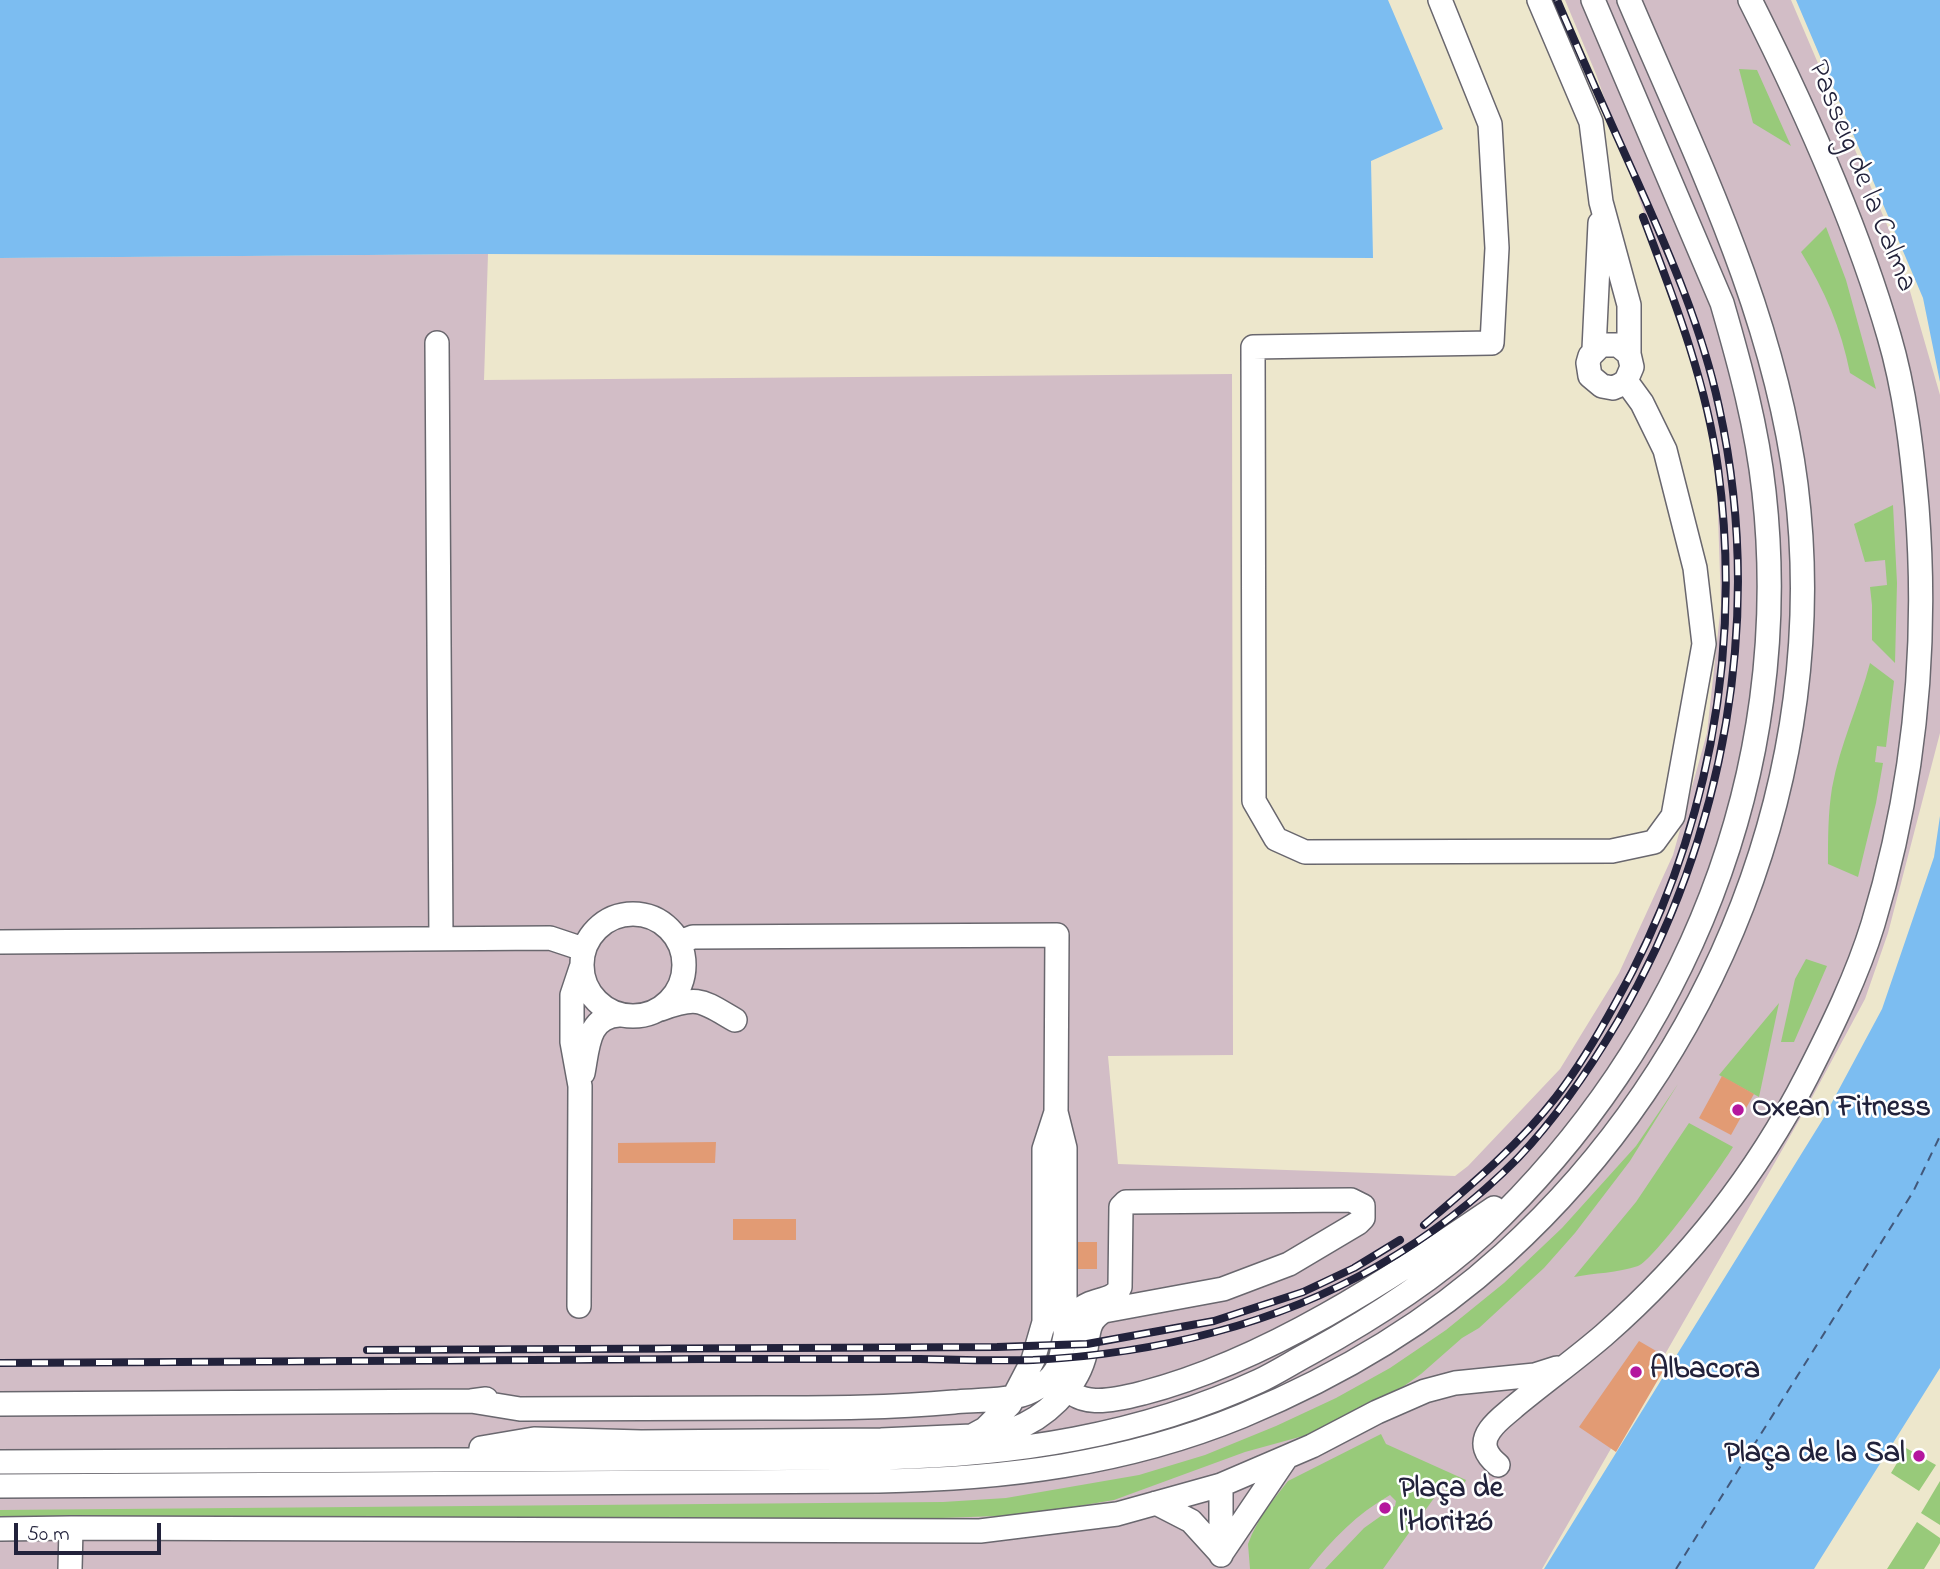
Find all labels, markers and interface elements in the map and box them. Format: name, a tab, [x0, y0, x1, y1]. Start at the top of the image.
street label: Passeig de la Calma	[1797, 56, 1923, 298]
place label: Oxean Fitness	[1752, 1092, 1931, 1128]
marker: Oxean Fitness	[1730, 1102, 1746, 1118]
place label: Albacora	[1650, 1354, 1760, 1390]
marker: Albacora	[1628, 1364, 1644, 1380]
place label: Plaça de la Sal	[1724, 1438, 1905, 1474]
marker: Plaça de la Sal	[1911, 1448, 1927, 1464]
place label: Plaça de l'Horitzó	[1399, 1473, 1503, 1544]
marker: Plaça de l'Horitzó	[1377, 1500, 1393, 1516]
scale bar	[18, 1510, 164, 1554]
text: 50 m	[27, 1520, 70, 1550]

